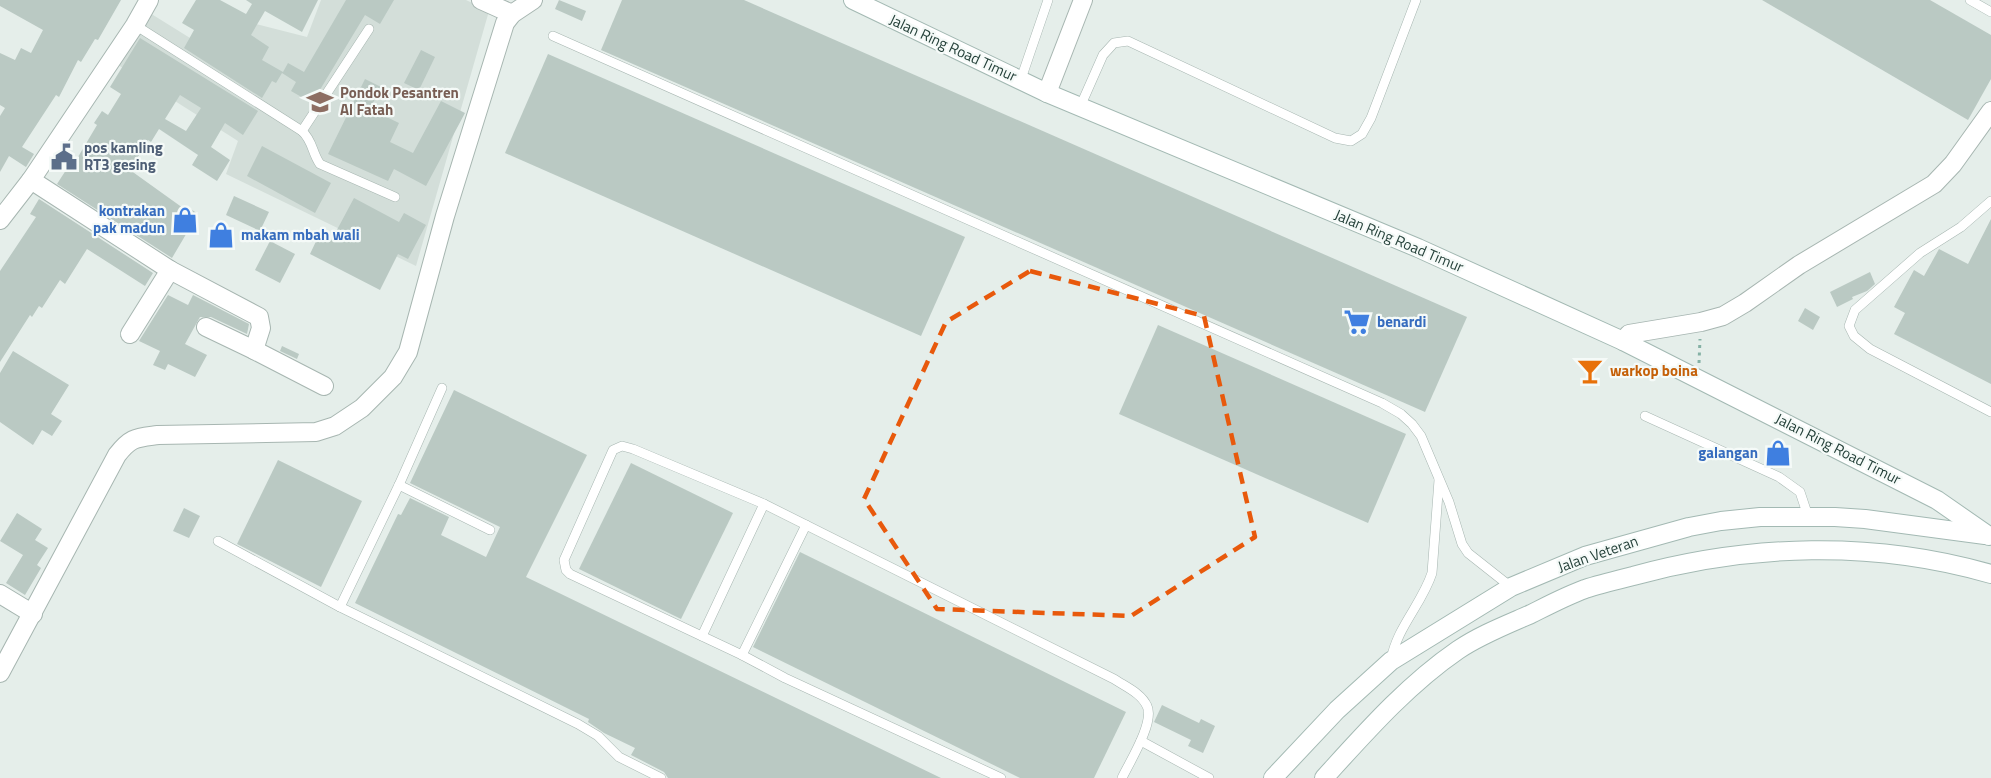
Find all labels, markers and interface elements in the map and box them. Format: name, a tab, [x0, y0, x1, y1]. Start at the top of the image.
street label: Jalan Ring Road Timur	[886, 8, 1021, 87]
place label: Pondok Pesantren Al Fatah	[340, 81, 459, 121]
school or university icon: Pondok Pesantren Al Fatah	[305, 87, 335, 117]
place label: pos kamling RT3 gesing	[84, 136, 163, 176]
public building icon: pos kamling RT3 gesing	[49, 142, 79, 172]
place label: kontrakan pak madun	[93, 199, 165, 239]
street label: Jalan Ring Road Timur	[1331, 203, 1467, 278]
shop icon: kontrakan pak madun	[170, 205, 200, 235]
shop icon: makam mbah wali	[206, 220, 236, 250]
place label: makam mbah wali	[241, 223, 360, 246]
supermarket icon: benardi	[1342, 307, 1372, 337]
place label: benardi	[1377, 310, 1426, 333]
bar icon: warkop boina	[1575, 356, 1605, 386]
place label: warkop boina	[1610, 359, 1698, 382]
street label: Jalan Ring Road Timur	[1771, 407, 1905, 490]
shop icon: galangan	[1763, 438, 1793, 468]
place label: galangan	[1698, 441, 1758, 464]
street label: Jalan Veteran	[1555, 529, 1641, 578]

